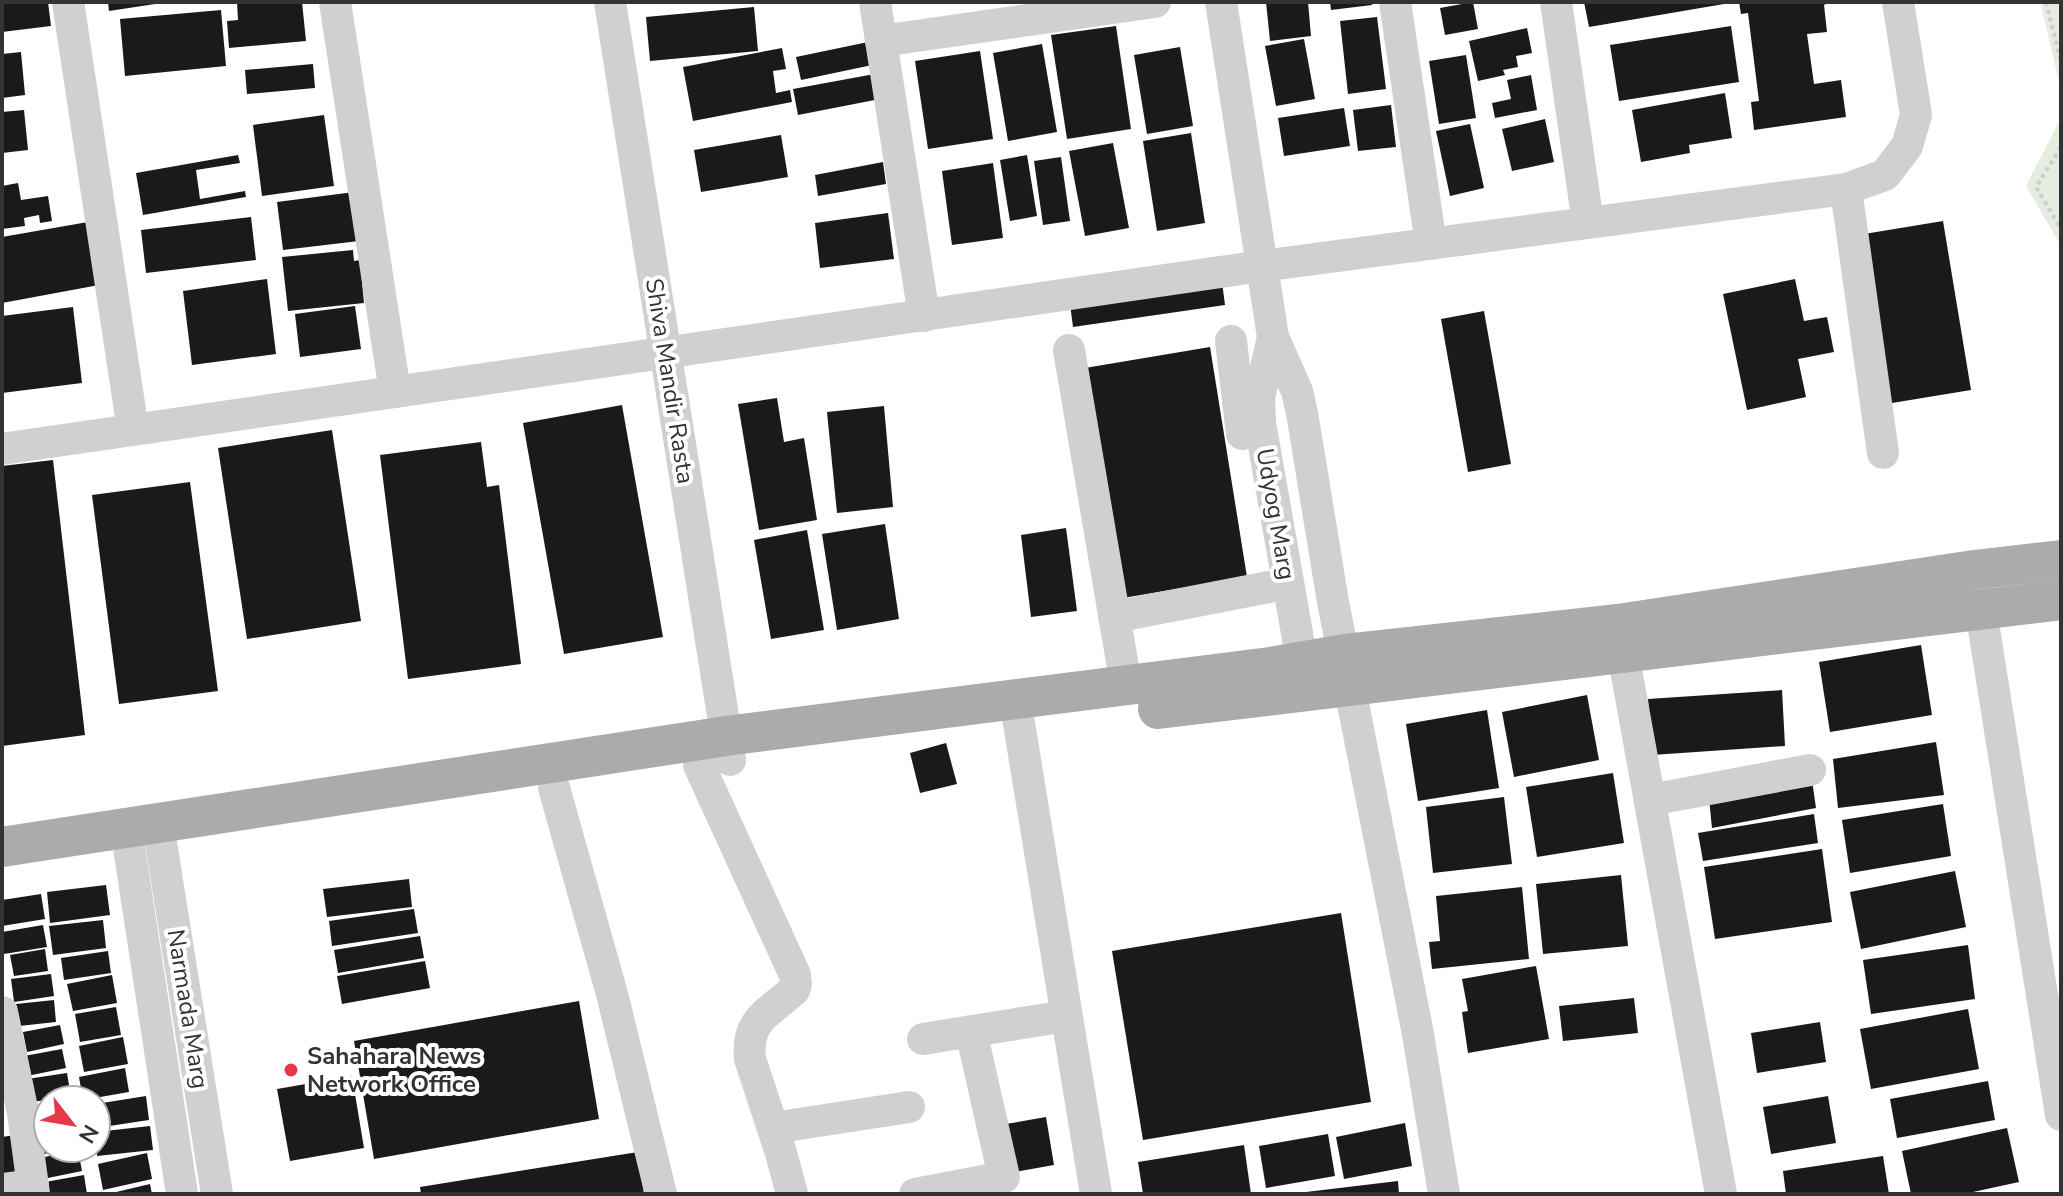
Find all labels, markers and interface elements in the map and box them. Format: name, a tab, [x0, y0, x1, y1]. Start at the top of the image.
street label: Shiva Mandir Rasta	[638, 276, 702, 486]
street label: Udyog Marg	[1249, 446, 1303, 582]
street label: Narmada Marg	[160, 927, 216, 1091]
place label: Sahahara News Network Office	[307, 1040, 481, 1100]
marker: Sahahara News Network Office	[282, 1061, 300, 1079]
north arrow	[32, 1084, 112, 1164]
text: N	[71, 1119, 105, 1149]

